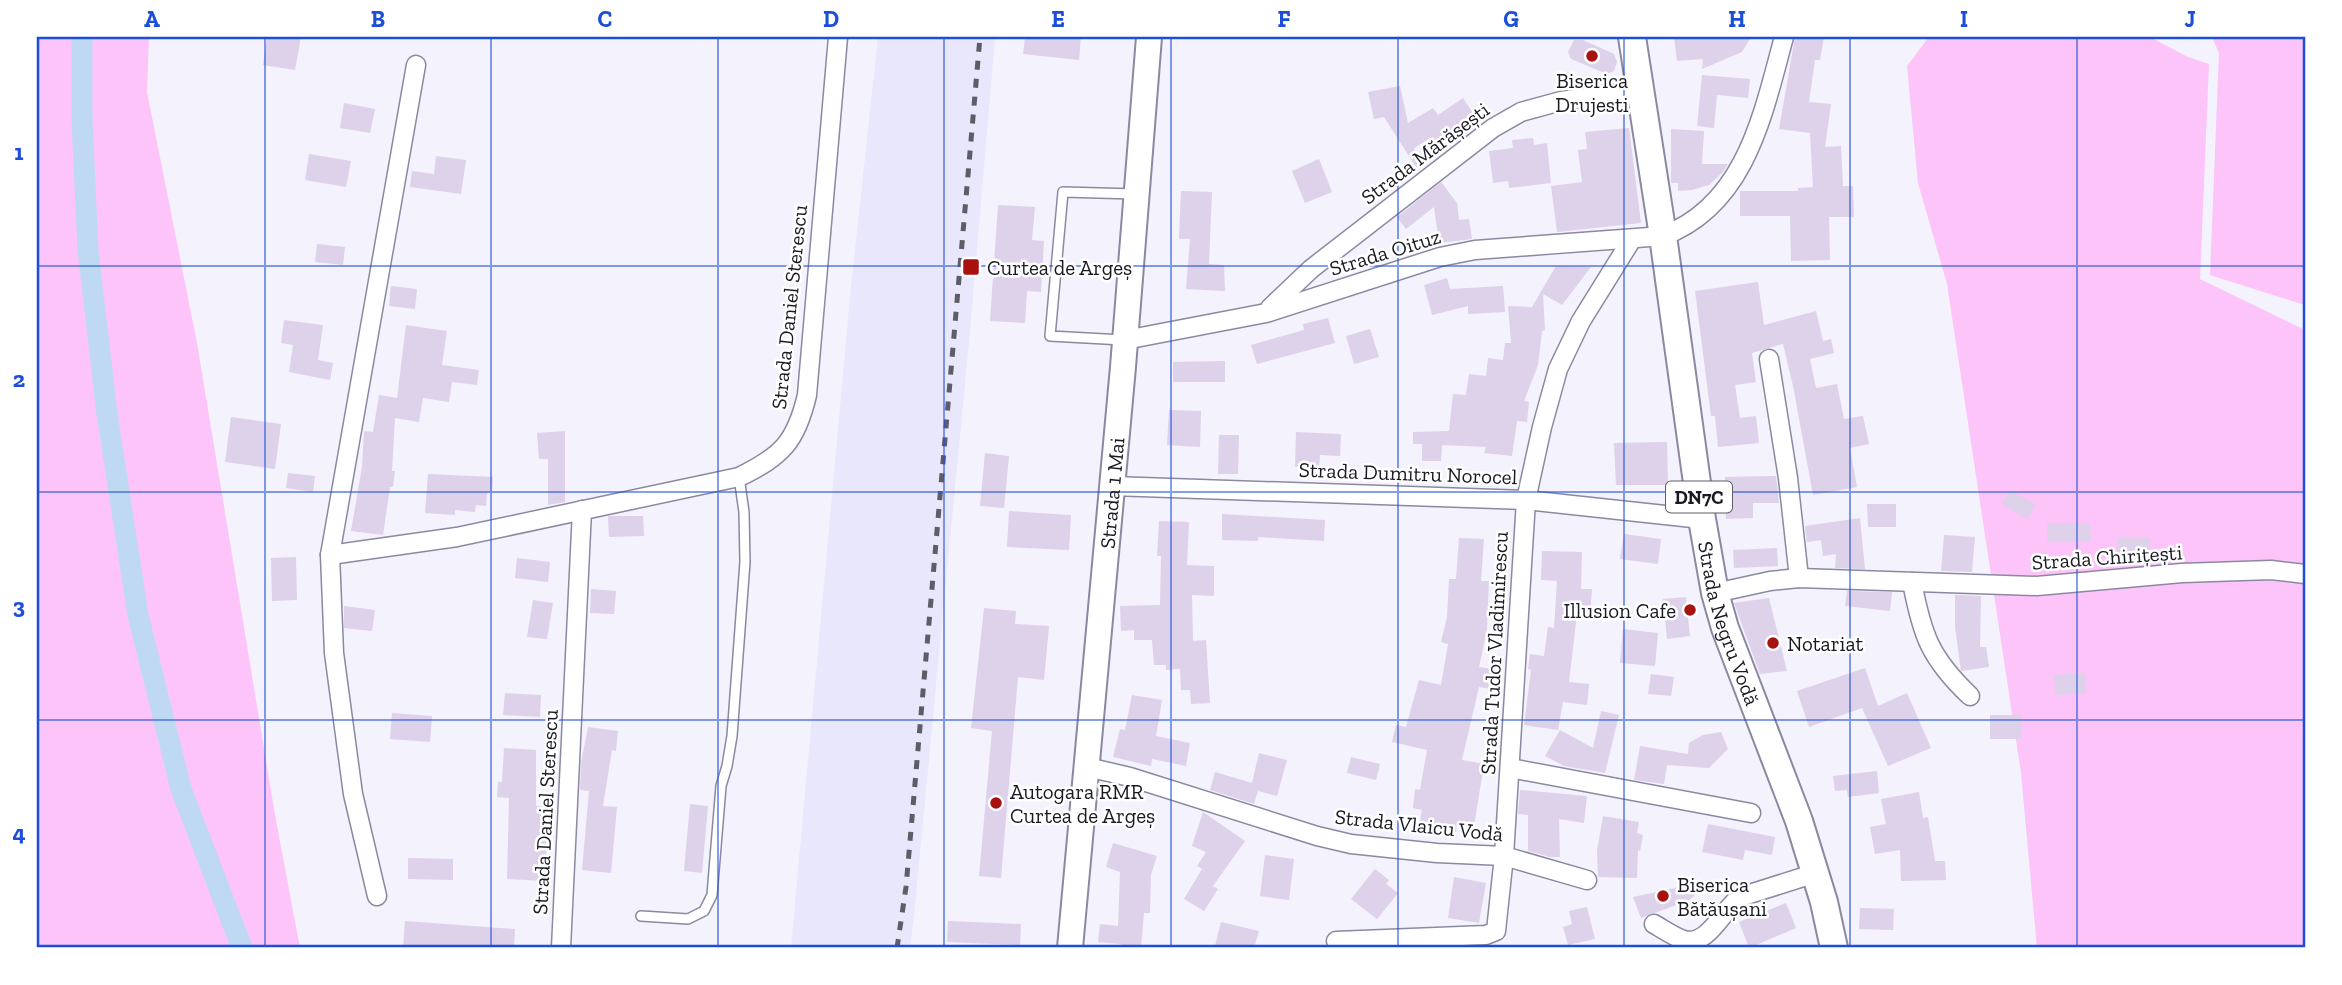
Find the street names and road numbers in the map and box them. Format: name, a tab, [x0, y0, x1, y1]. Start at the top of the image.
street label: Strada Mărășești	[1356, 97, 1494, 209]
street label: Strada Daniel Sterescu	[766, 203, 812, 411]
street label: Strada Oituz	[1326, 223, 1444, 281]
street label: Strada 1 Mai	[1094, 436, 1129, 550]
street label: Strada Dumitru Norocel	[1298, 457, 1518, 489]
road number: DN7C	[1666, 482, 1732, 512]
street label: Strada Tudor Vladimirescu	[1475, 530, 1513, 775]
street label: Strada Negru Vodă	[1694, 539, 1766, 709]
street label: Strada Chirițești	[2031, 539, 2183, 575]
street label: Strada Daniel Sterescu	[527, 708, 563, 915]
street label: Strada Vlaicu Vodă	[1334, 804, 1504, 846]

